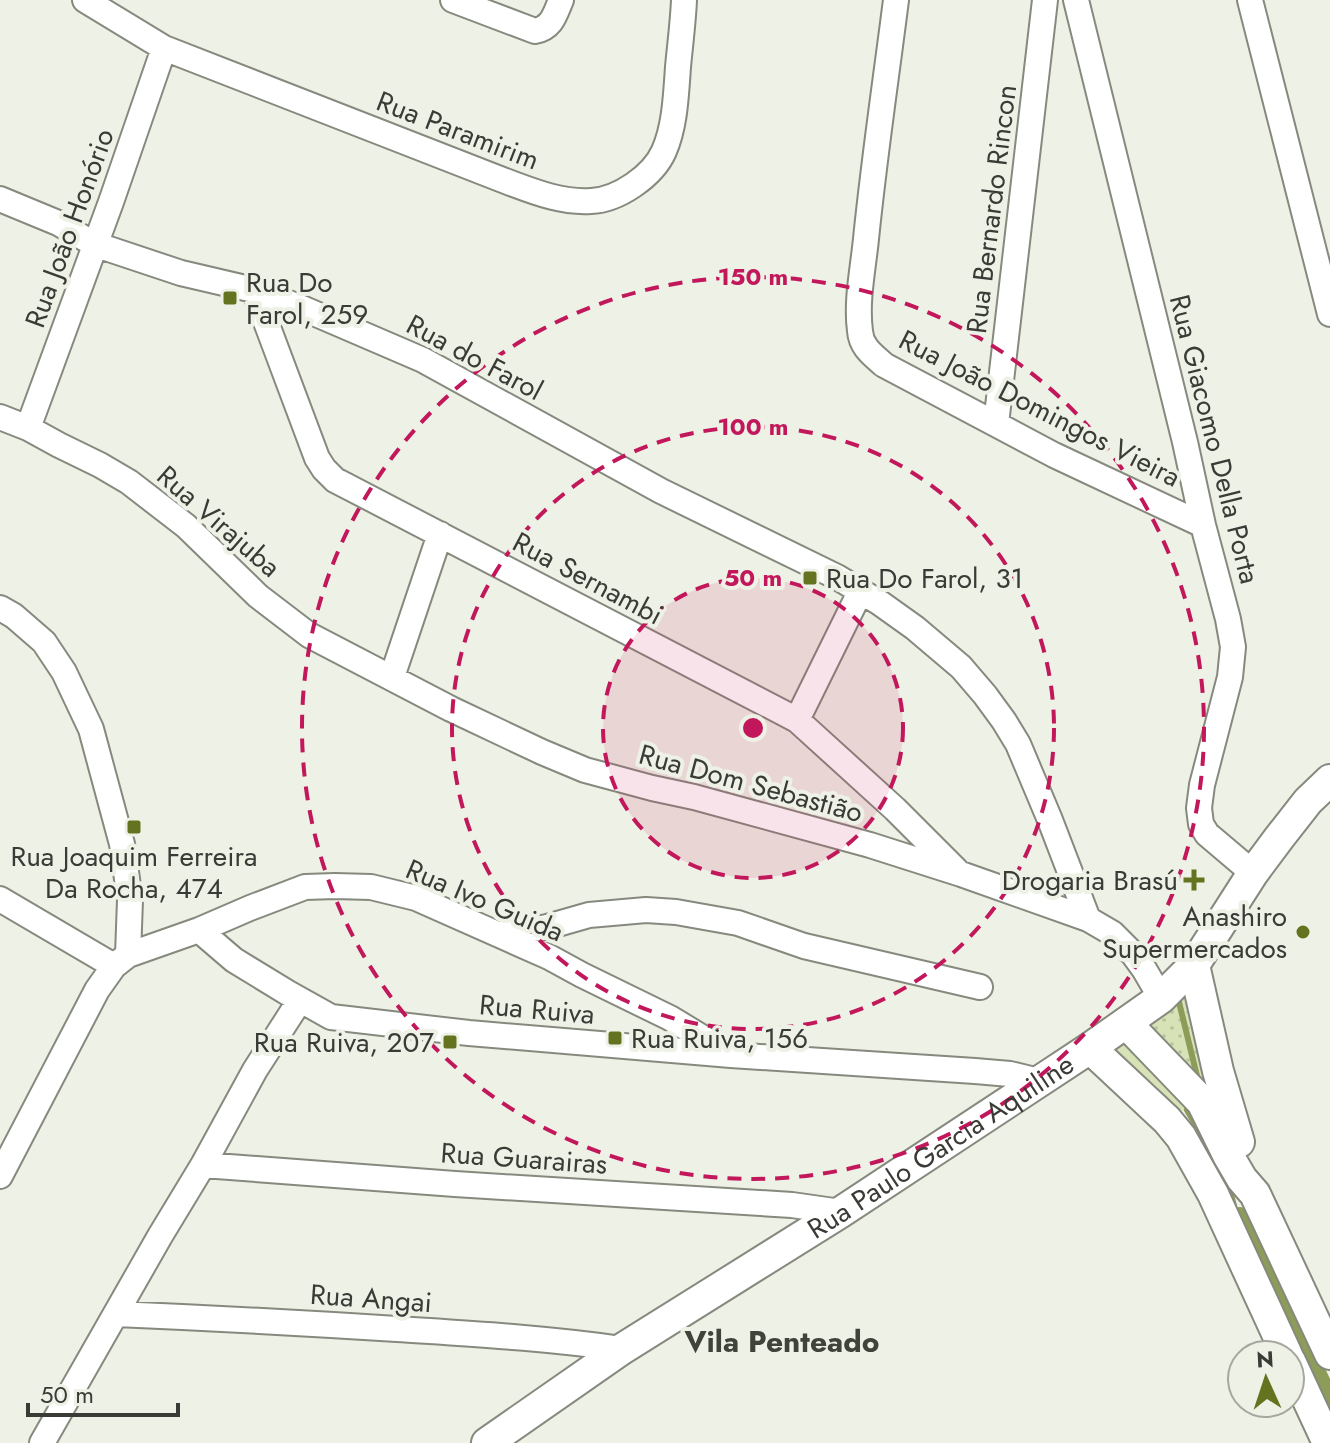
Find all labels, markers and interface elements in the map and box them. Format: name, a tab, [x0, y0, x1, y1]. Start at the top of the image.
street label: Rua Paramirim	[371, 81, 545, 180]
street label: Rua Bernardo Rincon	[956, 82, 1027, 336]
street label: Rua João Honório	[14, 123, 124, 333]
text: 150 m	[718, 259, 788, 294]
place label: Rua Do Farol, 259	[246, 262, 368, 335]
marker: Rua Do Farol, 259	[221, 289, 239, 307]
street label: Rua Giacomo Della Porta	[1159, 290, 1270, 588]
street label: Rua do Farol	[399, 304, 550, 411]
street label: Rua João Domingos Vieira	[892, 320, 1188, 497]
text: 100 m	[718, 409, 788, 444]
street label: Rua Virajuba	[148, 456, 290, 587]
street label: Rua Sernambi	[505, 522, 670, 635]
place label: Rua Do Farol, 31	[826, 558, 1023, 599]
text: 50 m	[724, 560, 782, 595]
marker: Rua Do Farol, 31	[801, 569, 819, 587]
centre of rings	[739, 714, 767, 742]
street label: Rua Dom Sebastião	[634, 734, 867, 833]
marker: Rua Joaquim Ferreira Da Rocha, 474	[125, 818, 143, 836]
place label: Rua Joaquim Ferreira Da Rocha, 474	[10, 836, 258, 909]
street label: Rua Ivo Guida	[400, 849, 570, 952]
place label: Drogaria Brasú	[1002, 860, 1178, 901]
marker: Drogaria Brasú	[1185, 871, 1203, 889]
place label: Anashiro Supermercados	[1102, 896, 1287, 969]
marker: Anashiro Supermercados	[1294, 923, 1312, 941]
street label: Rua Ruiva	[478, 984, 596, 1035]
place label: Rua Ruiva, 156	[631, 1018, 808, 1059]
place label: Rua Ruiva, 207	[254, 1022, 434, 1063]
marker: Rua Ruiva, 156	[606, 1029, 624, 1047]
marker: Rua Ruiva, 207	[441, 1033, 459, 1051]
street label: Rua Paulo Garcia Aquiline	[799, 1044, 1082, 1249]
street label: Rua Guarairas	[439, 1132, 609, 1185]
street label: Rua Angai	[309, 1274, 433, 1323]
district label: Vila Penteado	[684, 1320, 879, 1363]
north arrow	[1226, 1339, 1306, 1419]
text: N	[1255, 1343, 1275, 1375]
scale bar	[28, 1367, 178, 1417]
text: 50 m	[40, 1377, 94, 1412]

